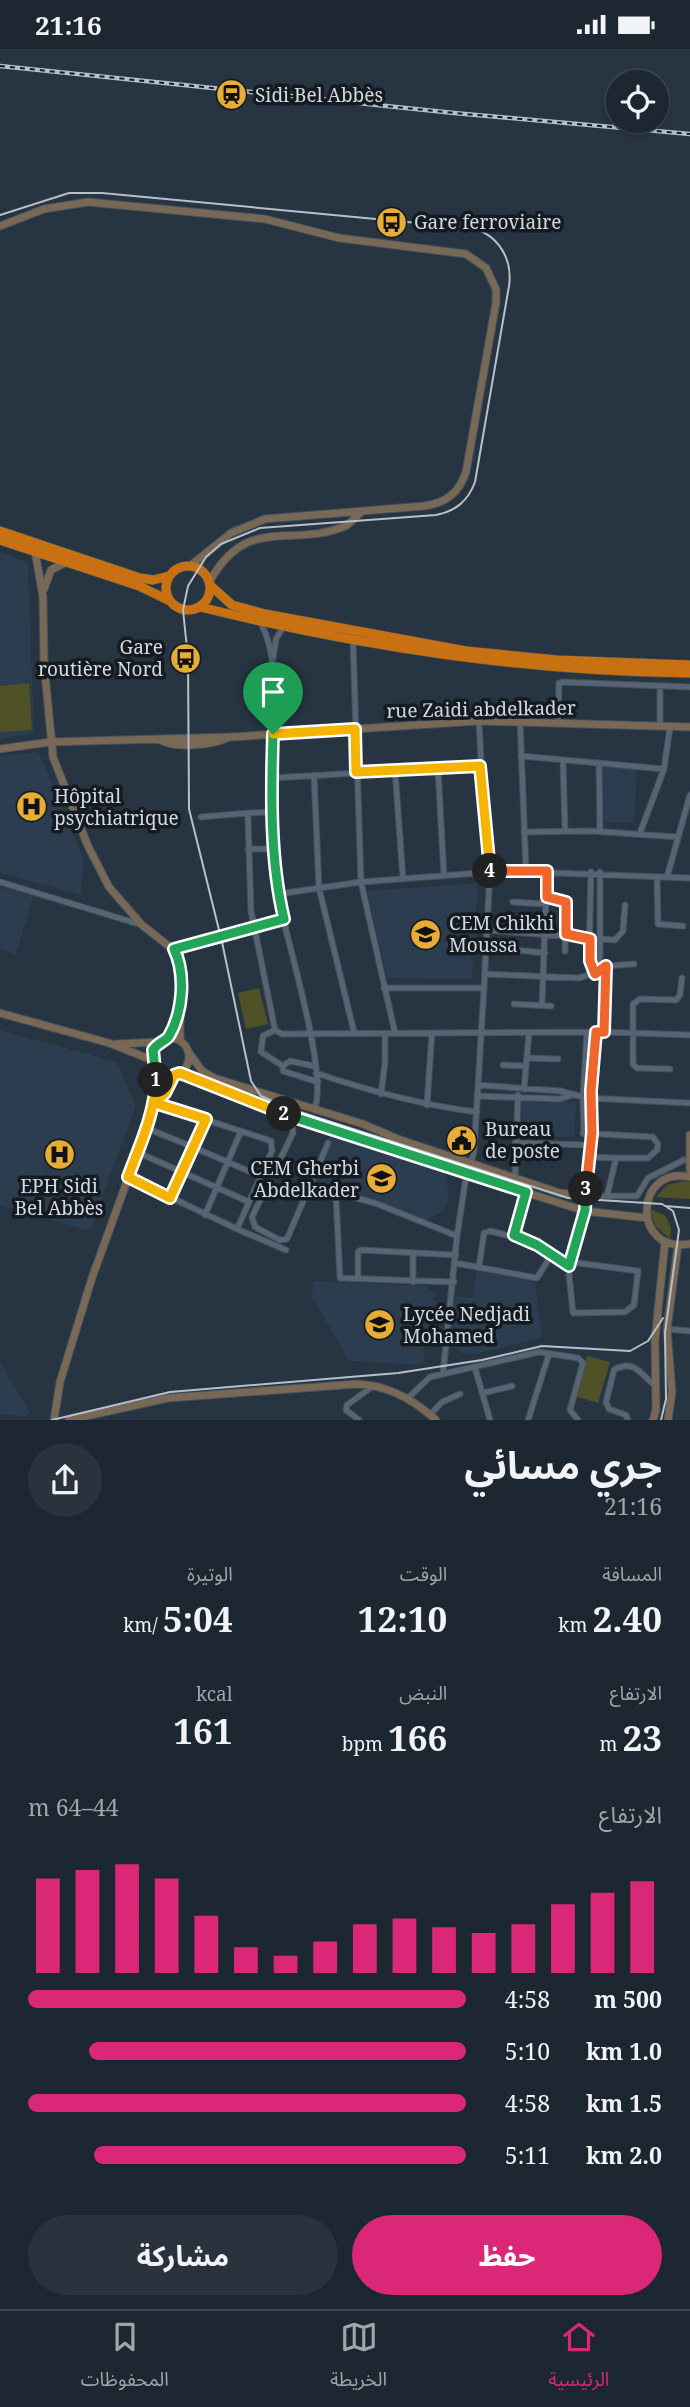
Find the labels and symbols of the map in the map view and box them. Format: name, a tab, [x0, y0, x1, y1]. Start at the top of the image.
station icon: Sidi Bel Abbès	[215, 78, 249, 112]
place label: Sidi Bel Abbès	[255, 82, 383, 108]
bus stop icon: Gare ferroviaire	[374, 205, 408, 239]
place label: Gare ferroviaire	[414, 209, 561, 235]
place label: Gare routière Nord	[38, 634, 163, 682]
bus stop icon: Gare routière Nord	[169, 641, 203, 675]
pin	[243, 662, 303, 734]
street label: rue Zaidi abdelkader	[386, 694, 576, 724]
place label: Hôpital psychiatrique	[54, 783, 179, 831]
hospital icon: Hôpital psychiatrique	[14, 790, 48, 824]
pin: 4	[472, 853, 508, 889]
place label: CEM Chikhi Moussa	[449, 910, 554, 958]
school or university icon: CEM Chikhi Moussa	[409, 917, 443, 951]
pin: 1	[138, 1063, 174, 1097]
pin: 2	[266, 1097, 302, 1131]
place label: Bureau de poste	[485, 1116, 560, 1164]
public building icon: Bureau de poste	[445, 1123, 479, 1157]
hospital icon: EPH Sidi Bel Abbès	[42, 1138, 76, 1172]
place label: CEM Gherbi Abdelkader	[250, 1155, 359, 1203]
school or university icon: CEM Gherbi Abdelkader	[365, 1162, 399, 1196]
pin: 3	[568, 1171, 604, 1207]
place label: EPH Sidi Bel Abbès	[15, 1173, 103, 1221]
place label: Lycée Nedjadi Mohamed	[403, 1301, 530, 1349]
school or university icon: Lycée Nedjadi Mohamed	[363, 1308, 397, 1342]

